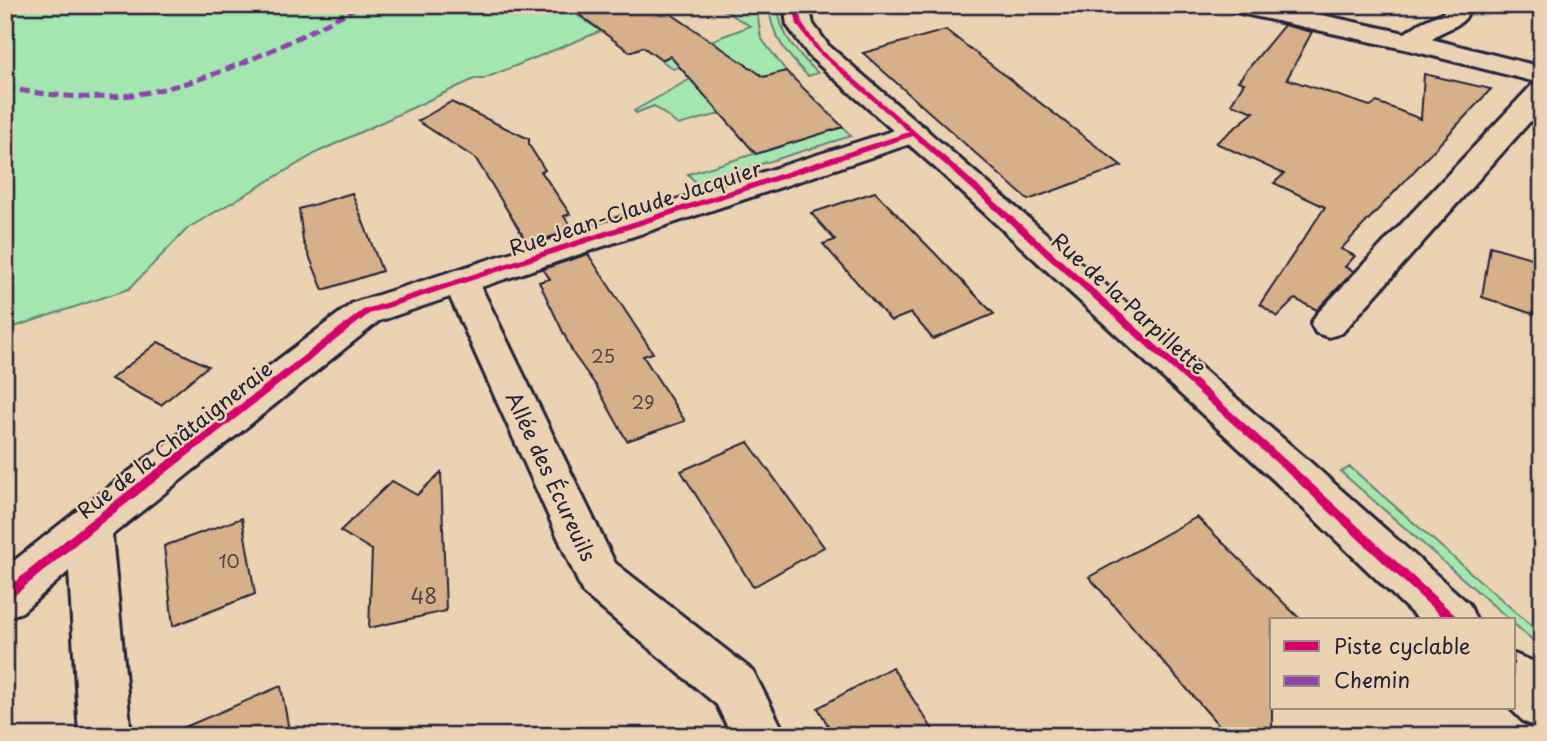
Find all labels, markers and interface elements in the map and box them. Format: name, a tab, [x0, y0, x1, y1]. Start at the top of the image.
street label: Rue Jean-Claude Jacquier	[505, 151, 765, 263]
street label: Rue de la Parpillette	[1045, 225, 1215, 381]
house number: 25	[591, 342, 615, 369]
street label: Rue de la Châtaigneraie	[69, 352, 279, 526]
street label: Allée des Écureuils	[499, 386, 605, 566]
house number: 29	[632, 388, 654, 415]
house number: 10	[218, 547, 240, 574]
house number: 48	[411, 579, 437, 611]
legend	[1270, 618, 1516, 710]
text: Piste cyclable	[1334, 629, 1470, 661]
text: Chemin	[1334, 663, 1410, 695]

